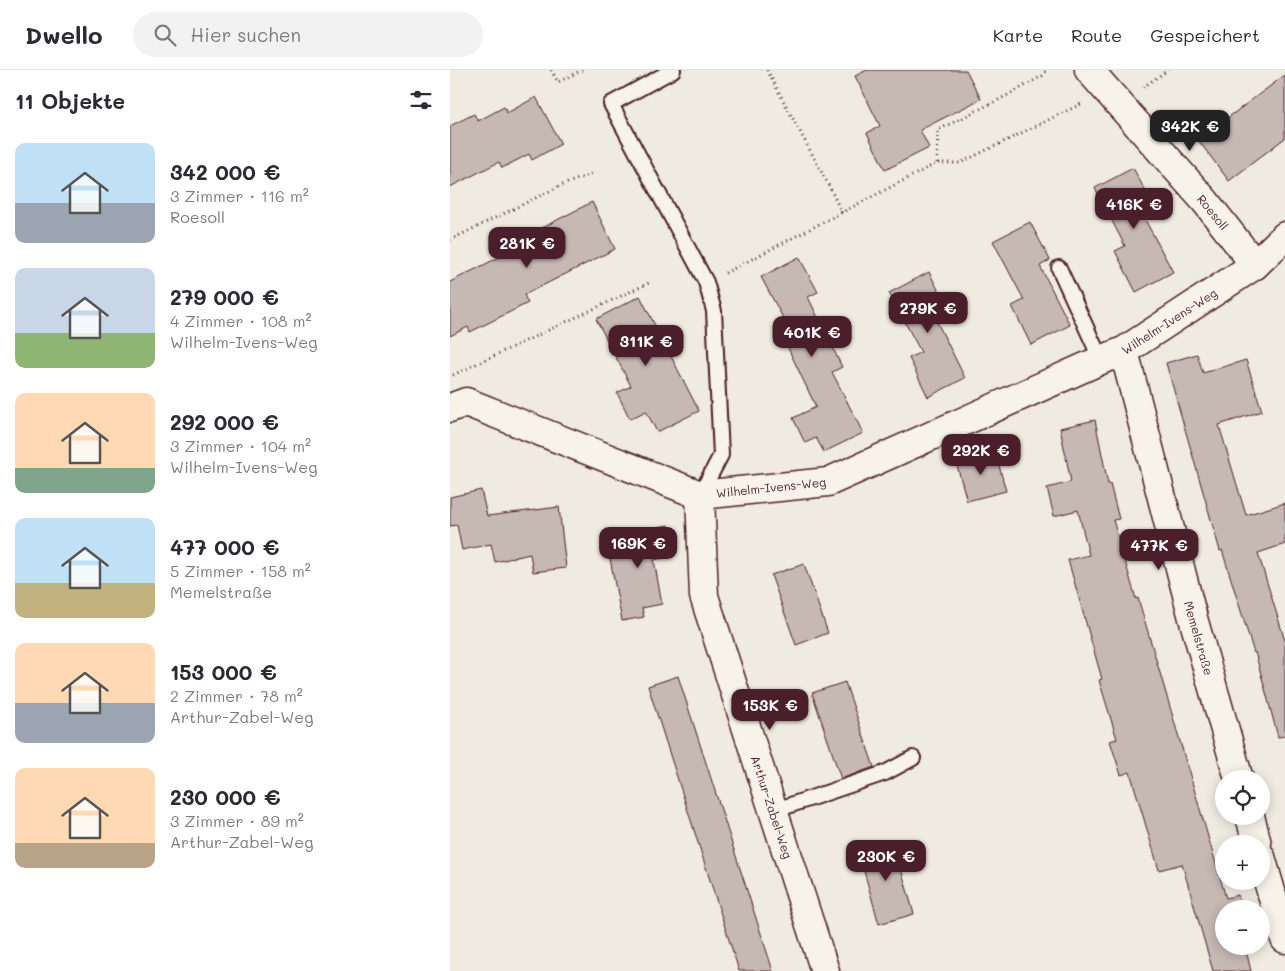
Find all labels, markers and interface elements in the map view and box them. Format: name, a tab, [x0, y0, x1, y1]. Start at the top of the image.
search box	[133, 12, 483, 57]
text: Dwello	[25, 19, 103, 50]
icon: search	[151, 21, 179, 49]
text: Hier suchen	[191, 22, 301, 47]
text: Karte	[993, 23, 1043, 47]
text: Route	[1071, 23, 1122, 47]
text: Gespeichert	[1150, 23, 1260, 47]
icon: filters	[407, 86, 435, 114]
text: 11 Objekte	[15, 87, 125, 114]
pin: 342K €	[1149, 109, 1231, 152]
text: 342K €	[1161, 115, 1219, 136]
text: 342 000 €	[170, 158, 280, 185]
icon: home	[55, 163, 115, 223]
text: 3 Zimmer · 116 m²	[170, 185, 309, 206]
pin: 416K €	[1093, 188, 1175, 230]
street label: Roesoll	[1194, 191, 1232, 233]
text: 416K €	[1106, 193, 1162, 214]
text: Roesoll	[170, 206, 225, 227]
pin: 281K €	[486, 226, 568, 269]
text: 281K €	[499, 232, 555, 253]
text: 279 000 €	[170, 283, 279, 310]
street label: Wilhelm-Ivens-Weg	[1118, 284, 1220, 358]
icon: home	[55, 288, 115, 348]
pin: 279K €	[887, 292, 969, 334]
text: 279K €	[900, 297, 956, 318]
text: 4 Zimmer · 108 m²	[170, 310, 311, 331]
pin: 401K €	[771, 316, 853, 358]
text: 401K €	[784, 321, 840, 342]
pin: 311K €	[605, 324, 687, 367]
text: 311K €	[619, 330, 673, 351]
text: Wilhelm-Ivens-Weg	[170, 331, 317, 352]
text: 292 000 €	[170, 408, 279, 435]
icon: home	[55, 413, 115, 473]
pin: 292K €	[940, 434, 1022, 476]
text: 3 Zimmer · 104 m²	[170, 435, 311, 456]
text: 292K €	[953, 439, 1009, 460]
text: Wilhelm-Ivens-Weg	[170, 456, 317, 477]
street label: Wilhelm-Ivens-Weg	[715, 473, 827, 501]
pin: 169K €	[597, 526, 679, 569]
pin: 477K €	[1118, 528, 1200, 571]
text: 169K €	[610, 532, 666, 553]
text: 477 000 €	[170, 533, 279, 560]
text: 477K €	[1130, 534, 1188, 555]
icon: home	[55, 538, 115, 598]
text: 5 Zimmer · 158 m²	[170, 560, 311, 581]
text: Memelstraße	[170, 581, 272, 602]
street label: Memelstraße	[1181, 599, 1217, 677]
text: 153 000 €	[170, 658, 277, 685]
icon: home	[55, 663, 115, 723]
text: 2 Zimmer · 78 m²	[170, 685, 303, 706]
pin: 153K €	[729, 688, 811, 731]
text: 153K €	[742, 694, 798, 715]
text: Arthur-Zabel-Weg	[170, 706, 314, 727]
street label: Arthur-Zabel-Weg	[748, 753, 796, 861]
map controls	[1215, 770, 1270, 955]
button: locate	[1215, 770, 1270, 825]
text: 230 000 €	[170, 783, 281, 810]
icon: home	[55, 788, 115, 848]
text: 3 Zimmer · 89 m²	[170, 810, 304, 831]
text: Arthur-Zabel-Weg	[170, 831, 314, 852]
button: +	[1215, 835, 1270, 890]
pin: 230K €	[845, 840, 927, 882]
text: 230K €	[857, 845, 915, 866]
button: −	[1215, 900, 1270, 955]

